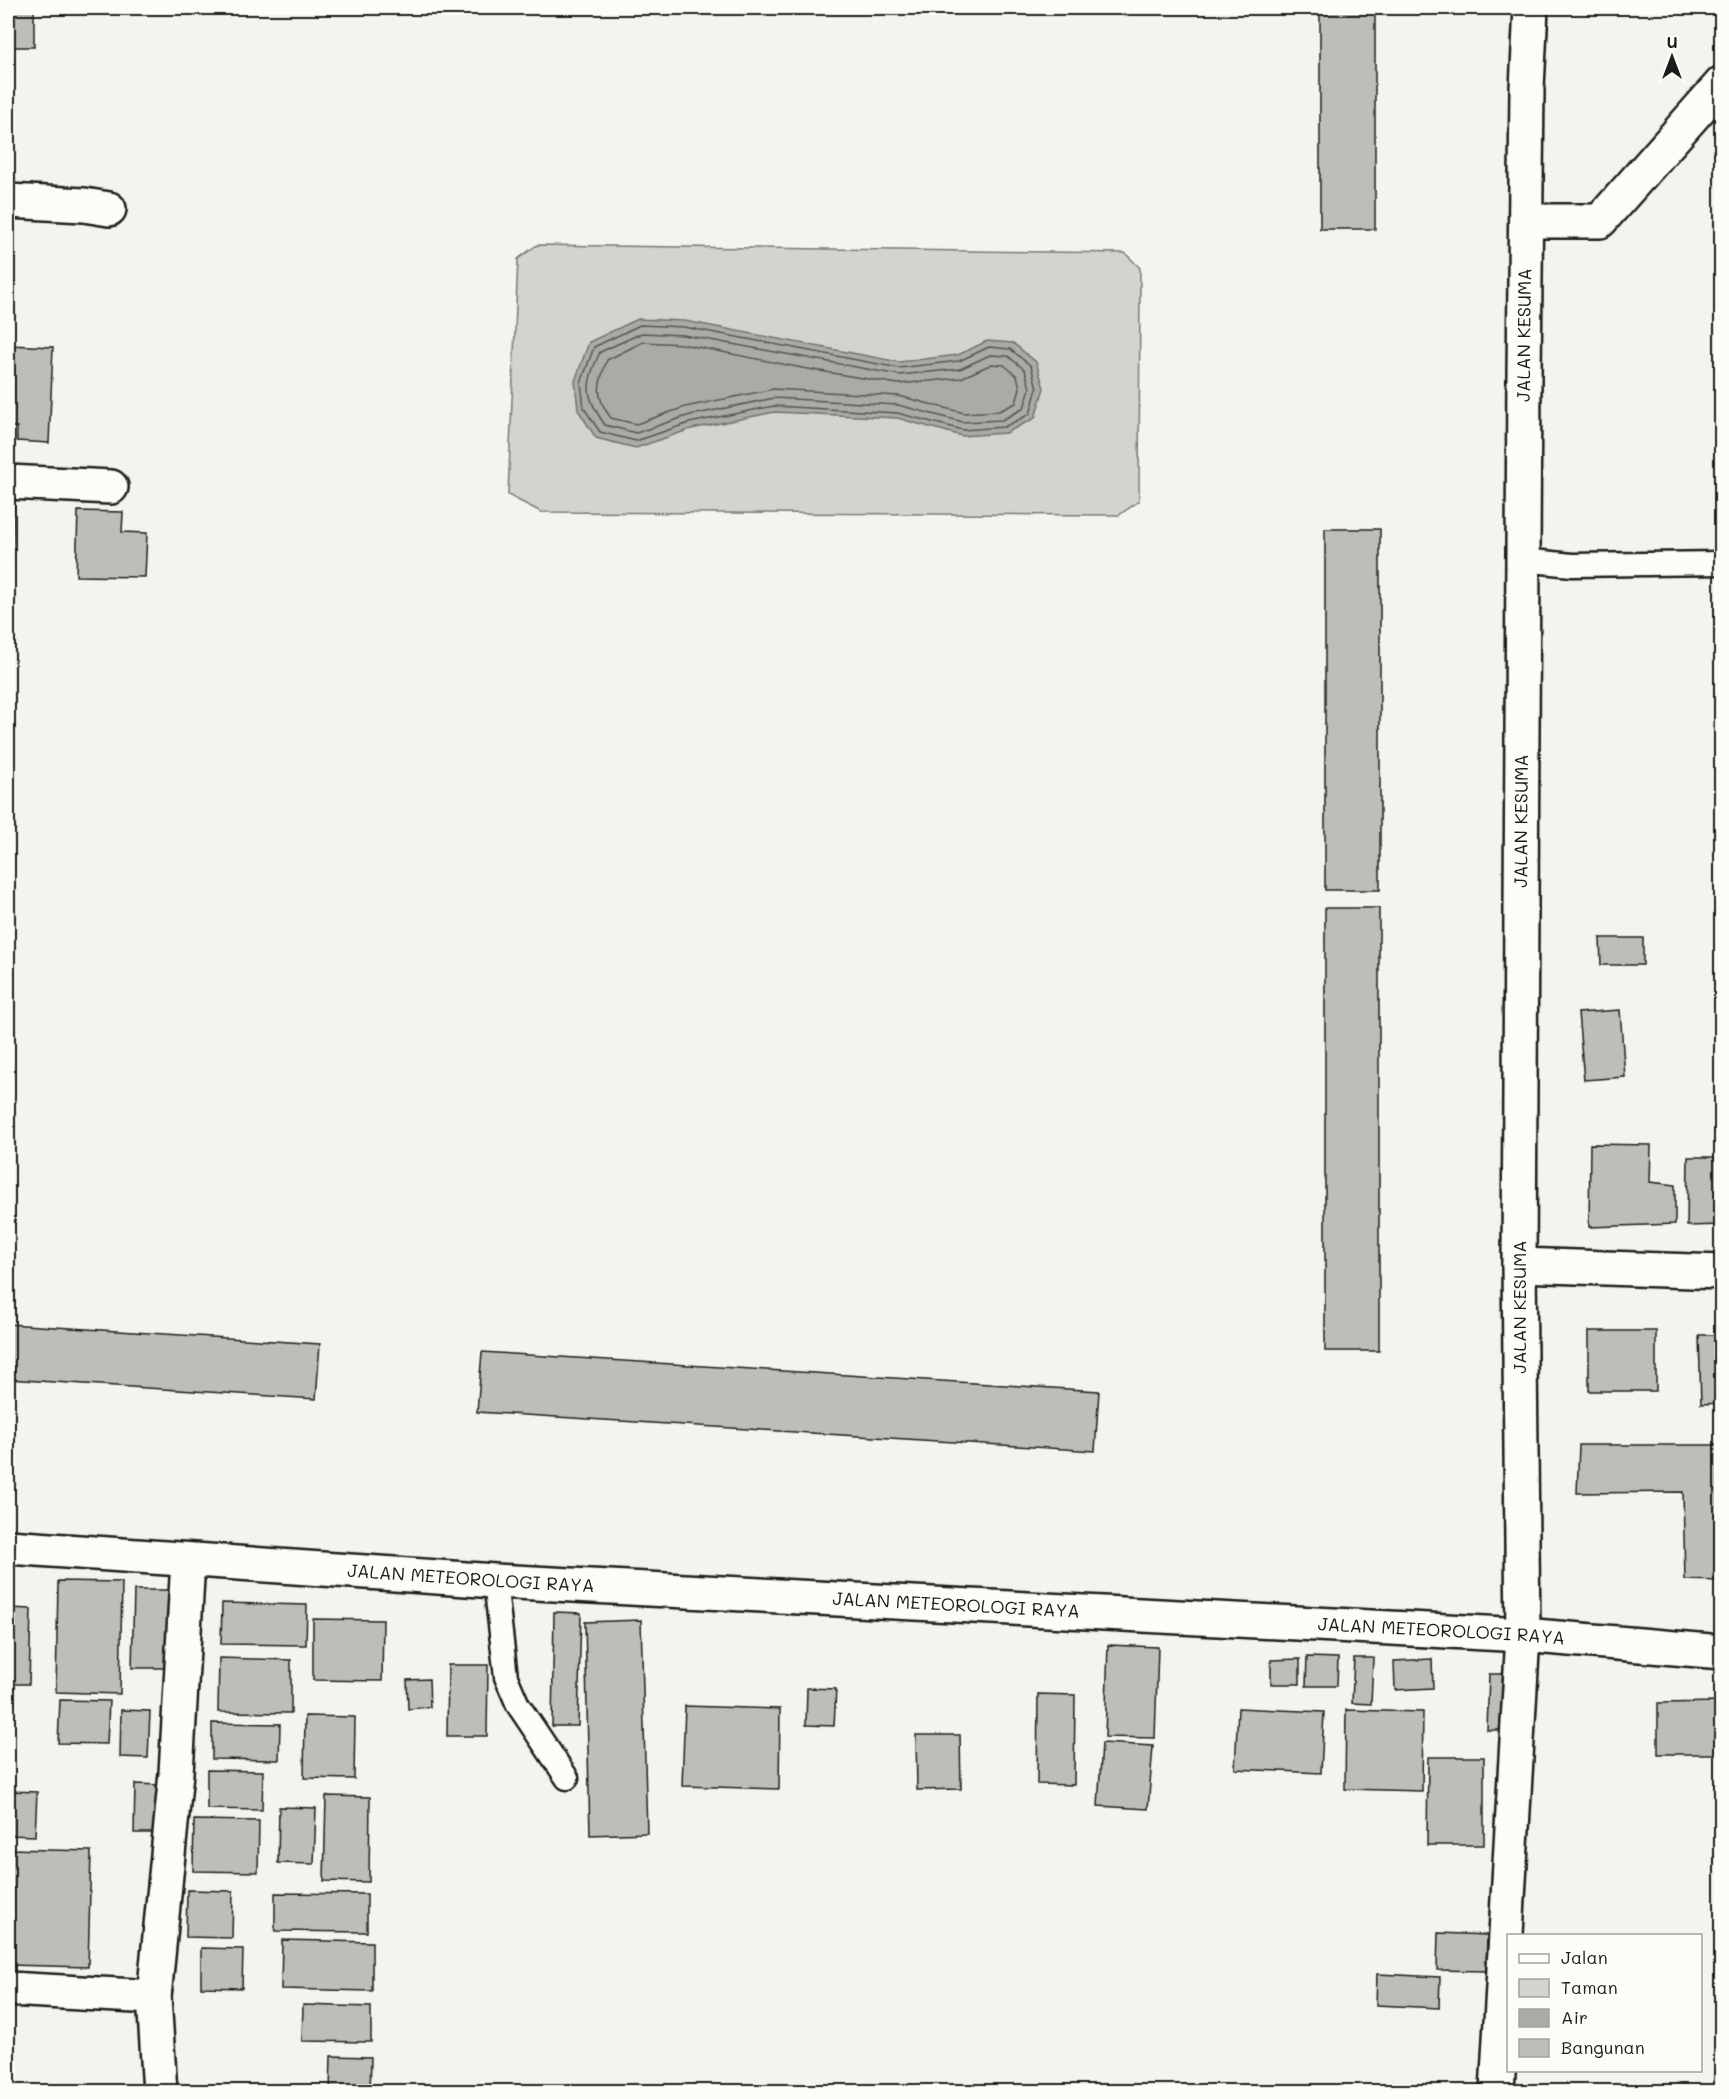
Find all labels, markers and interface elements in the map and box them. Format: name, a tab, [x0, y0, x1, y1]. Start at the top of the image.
north arrow	[1642, 27, 1702, 87]
text: U	[1666, 31, 1678, 52]
street label: JALAN KESUMA	[1511, 268, 1536, 402]
street label: JALAN KESUMA	[1508, 754, 1533, 888]
street label: JALAN KESUMA	[1507, 1240, 1531, 1374]
street label: JALAN METEOROLOGI RAYA	[347, 1558, 595, 1597]
street label: JALAN METEOROLOGI RAYA	[832, 1586, 1080, 1623]
street label: JALAN METEOROLOGI RAYA	[1317, 1611, 1566, 1650]
legend	[1507, 1934, 1702, 2072]
text: Jalan	[1561, 1945, 1608, 1969]
text: Taman	[1561, 1975, 1618, 1999]
text: Air	[1561, 2005, 1588, 2029]
text: Bangunan	[1561, 2035, 1645, 2059]

